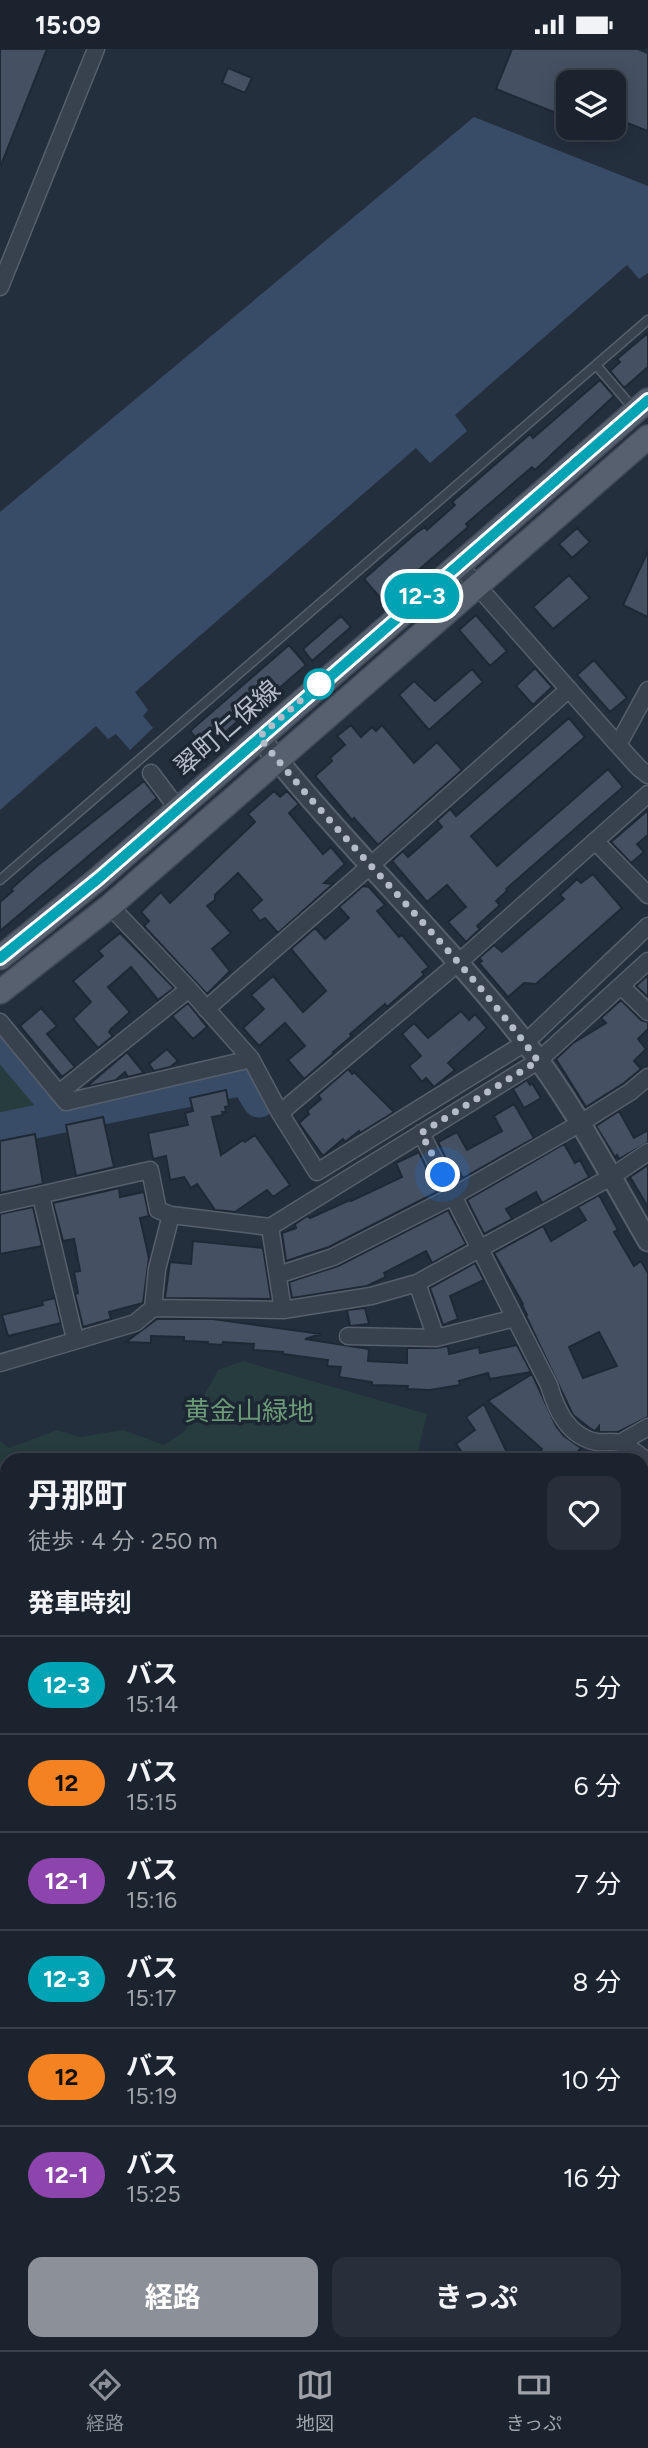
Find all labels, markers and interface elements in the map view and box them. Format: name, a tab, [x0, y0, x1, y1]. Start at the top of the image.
text: 15:09	[35, 9, 101, 41]
map controls	[556, 70, 626, 140]
button: layers	[556, 70, 626, 140]
line badge: 12-3	[373, 573, 471, 619]
text: 12-3	[398, 581, 446, 610]
unlabelled marker	[304, 669, 334, 699]
street label: 翠町仁保線	[167, 673, 287, 783]
your location	[425, 1157, 460, 1192]
park label: 黄金山緑地	[184, 1395, 314, 1427]
text: 丹那町	[28, 1476, 127, 1515]
button: heart	[547, 1476, 621, 1550]
text: 徒歩 · 4 分 · 250 m	[28, 1527, 217, 1555]
text: 発車時刻	[28, 1587, 132, 1619]
text: バス	[126, 1658, 178, 1690]
text: 12-3	[43, 1670, 90, 1699]
text: 5 分	[574, 1672, 621, 1704]
text: 15:14	[126, 1690, 178, 1718]
text: バス	[126, 1756, 178, 1788]
text: 12	[54, 1768, 79, 1797]
text: 6 分	[574, 1770, 621, 1802]
text: 15:15	[126, 1788, 177, 1816]
text: バス	[126, 1854, 178, 1886]
text: 12-1	[45, 1866, 88, 1895]
text: 7 分	[575, 1868, 621, 1900]
text: 15:16	[126, 1886, 177, 1914]
text: バス	[126, 1952, 178, 1984]
text: 12-3	[43, 1964, 90, 1993]
text: 8 分	[573, 1966, 621, 1998]
text: 15:17	[126, 1984, 176, 2012]
text: バス	[126, 2050, 178, 2082]
text: 12	[54, 2062, 79, 2091]
text: 10 分	[561, 2064, 621, 2096]
text: 15:19	[126, 2082, 177, 2110]
text: バス	[126, 2148, 178, 2180]
text: 12-1	[45, 2160, 88, 2189]
text: 16 分	[563, 2162, 621, 2194]
text: 15:25	[126, 2180, 181, 2208]
button: 経路	[28, 2257, 318, 2337]
button: きっぷ	[332, 2257, 621, 2337]
tab: 経路	[86, 2366, 124, 2435]
tab: 地図	[296, 2366, 334, 2435]
tab: きっぷ	[506, 2366, 562, 2435]

